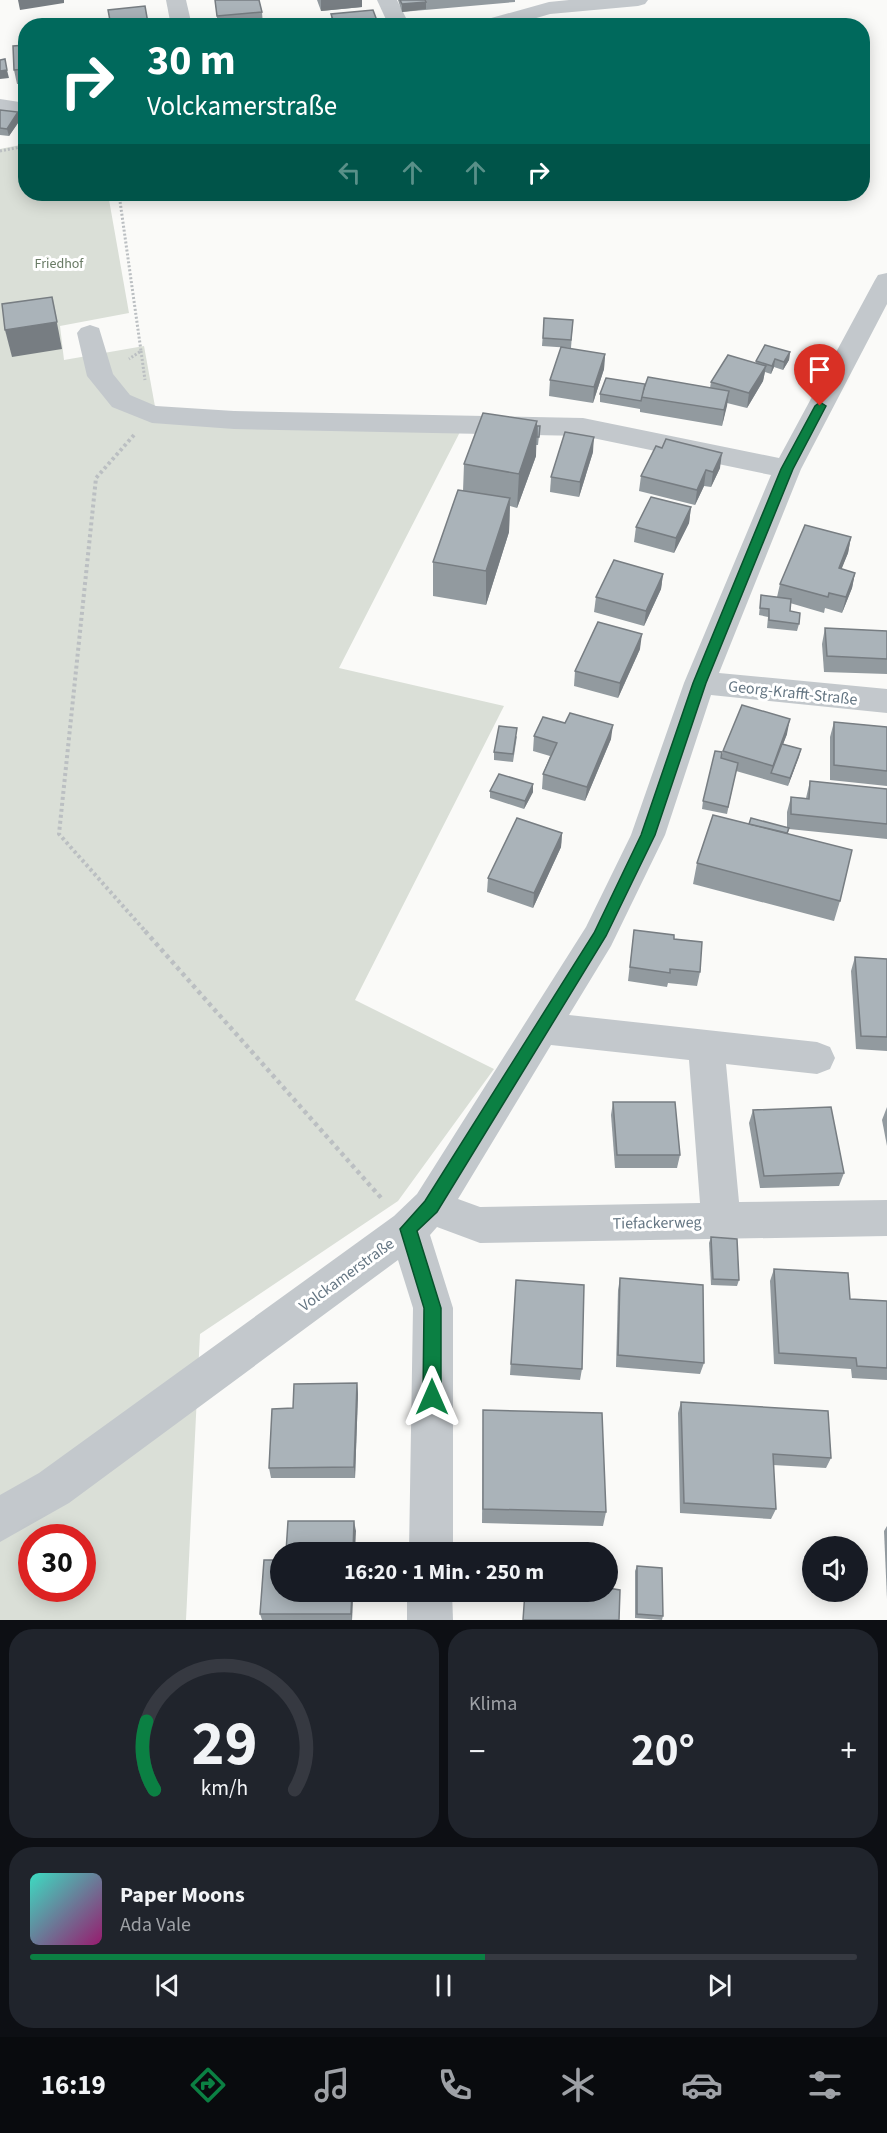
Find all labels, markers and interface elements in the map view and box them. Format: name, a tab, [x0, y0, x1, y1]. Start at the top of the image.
text: 30 m	[147, 31, 236, 91]
icon: right	[48, 42, 126, 120]
text: Volckamerstraße	[147, 87, 337, 126]
icon: left	[333, 156, 366, 189]
icon: ahead	[396, 156, 429, 189]
icon: ahead	[459, 156, 492, 189]
icon: right	[522, 156, 555, 189]
park label: Friedhof	[35, 254, 84, 274]
pin	[794, 344, 845, 406]
icon: arrive	[803, 353, 836, 386]
street label: Georg-Krafft-Straße	[727, 675, 859, 711]
street label: Tiefackerweg	[612, 1211, 702, 1235]
street label: Volckamerstraße	[295, 1233, 399, 1317]
position arrow	[400, 1365, 464, 1429]
speed limit sign: 30	[18, 1524, 96, 1602]
map controls	[802, 1536, 868, 1602]
button: sound	[802, 1536, 868, 1602]
text: 16:20 · 1 Min. · 250 m	[344, 1556, 544, 1588]
text: Klima	[469, 1690, 517, 1718]
text: 29	[191, 1700, 257, 1789]
text: 20°	[631, 1719, 695, 1783]
text: −	[469, 1728, 485, 1775]
text: +	[841, 1728, 857, 1775]
text: km/h	[200, 1774, 248, 1805]
text: Paper Moons	[120, 1879, 245, 1911]
text: Ada Vale	[120, 1911, 191, 1939]
icon: previous	[151, 1969, 184, 2002]
icon: pause	[427, 1969, 460, 2002]
icon: next	[703, 1969, 736, 2002]
icon: directions	[187, 2064, 229, 2106]
icon: music	[311, 2064, 353, 2106]
icon: phone	[434, 2064, 476, 2106]
icon: climate	[557, 2064, 599, 2106]
icon: car	[681, 2064, 723, 2106]
icon: filters	[804, 2064, 846, 2106]
text: 16:19	[41, 2066, 106, 2105]

